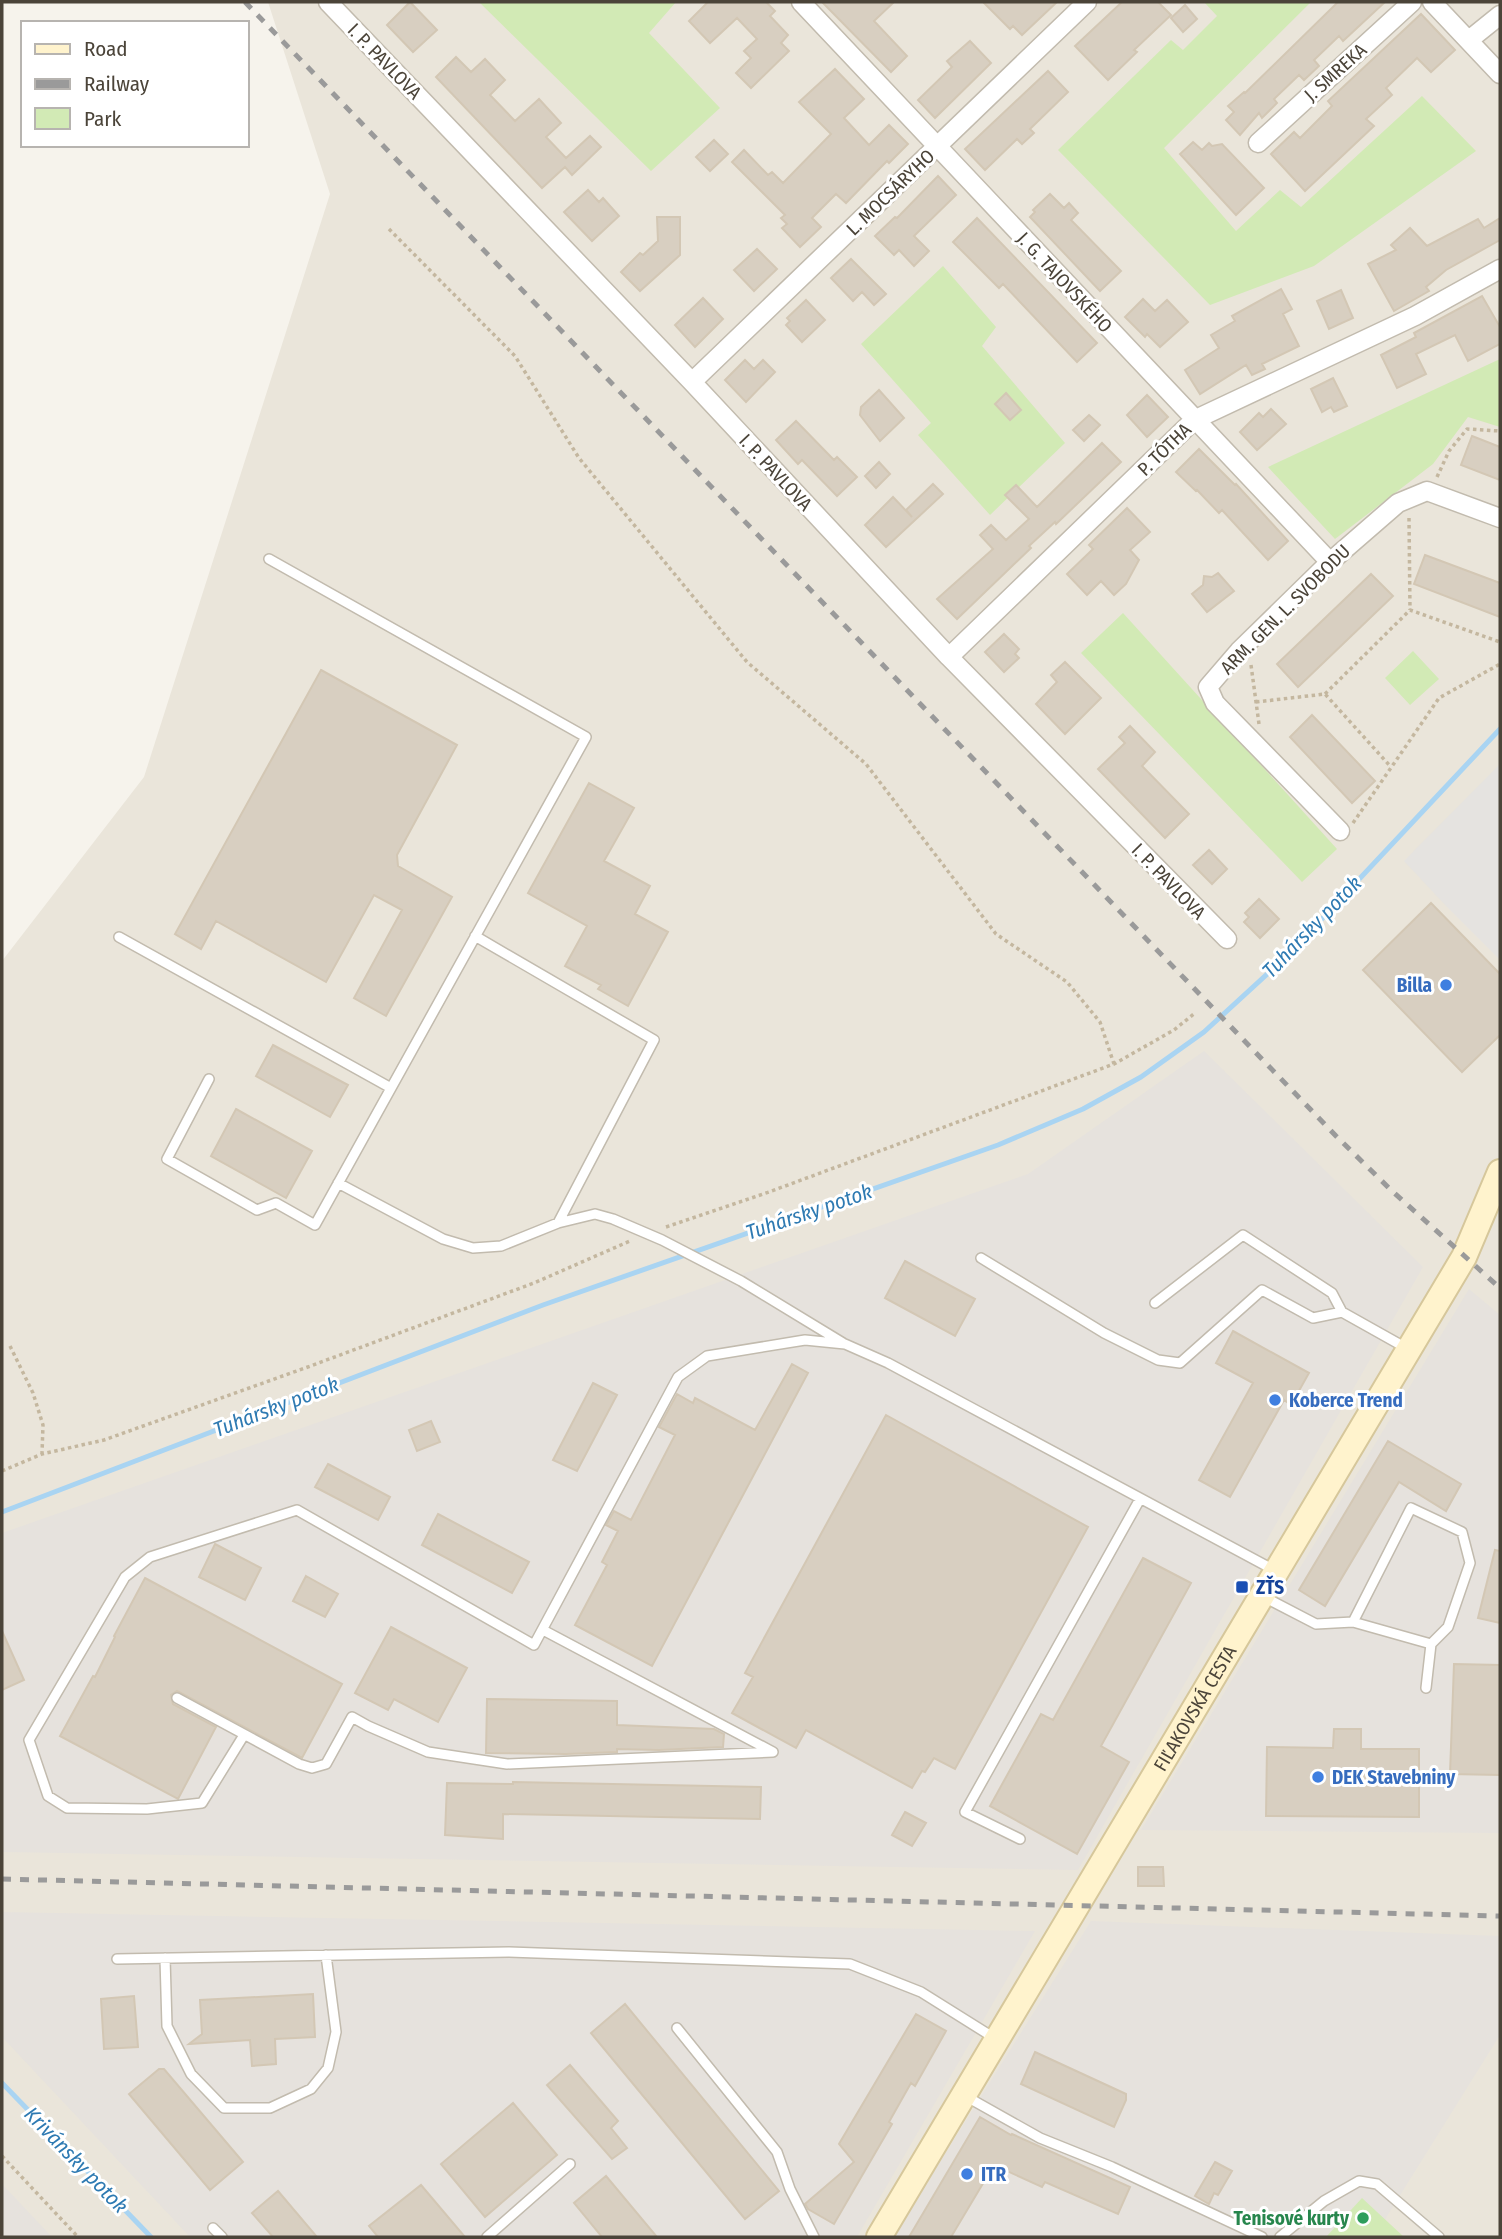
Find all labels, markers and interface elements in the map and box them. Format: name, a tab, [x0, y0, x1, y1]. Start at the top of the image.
street label: I. P. PAVLOVA	[343, 19, 426, 104]
legend	[21, 21, 248, 147]
text: Road	[84, 36, 128, 62]
street label: J. SMREKA	[1299, 38, 1371, 106]
text: Railway	[84, 71, 150, 97]
text: Park	[84, 106, 122, 132]
street label: L. MOCSÁRYHO	[841, 145, 939, 240]
street label: J. G. TAJOVSKÉHO	[1012, 227, 1117, 337]
street label: P. TÓTHA	[1133, 418, 1196, 481]
street label: I. P. PAVLOVA	[734, 429, 817, 516]
street label: ARM. GEN. L. SVOBODU	[1216, 540, 1355, 679]
street label: I. P. PAVLOVA	[1127, 839, 1210, 924]
water label: Tuhársky potok	[1257, 871, 1367, 983]
place label: Billa	[1397, 974, 1432, 997]
marker: Billa	[1438, 977, 1454, 993]
water label: Tuhársky potok	[742, 1178, 876, 1246]
water label: Tuhársky potok	[210, 1371, 342, 1443]
place label: Koberce Trend	[1289, 1389, 1403, 1412]
marker: Koberce Trend	[1267, 1392, 1283, 1408]
place label: ZŤS	[1256, 1575, 1284, 1599]
marker: ZŤS	[1234, 1579, 1250, 1595]
street label: FIĽAKOVSKÁ CESTA	[1149, 1641, 1241, 1775]
place label: DEK Stavebniny	[1332, 1766, 1456, 1789]
marker: DEK Stavebniny	[1310, 1769, 1326, 1785]
water label: Krivánsky potok	[19, 2101, 133, 2219]
place label: ITR	[981, 2163, 1006, 2186]
marker: ITR	[959, 2166, 975, 2182]
place label: Tenisové kurty	[1234, 2207, 1350, 2230]
marker: Tenisové kurty	[1355, 2210, 1371, 2226]

